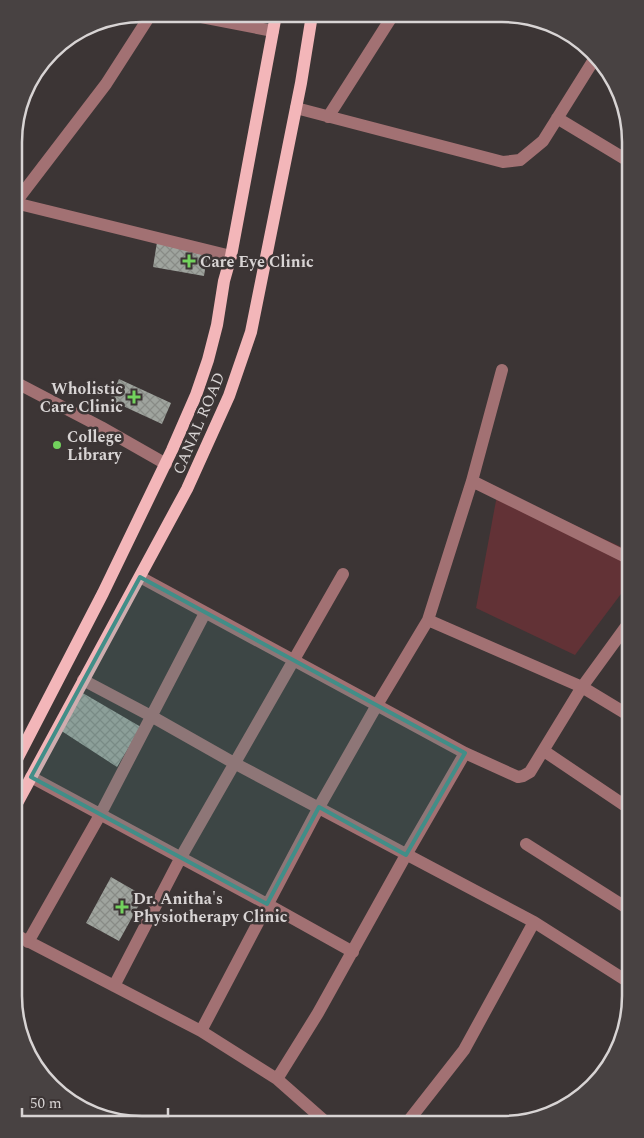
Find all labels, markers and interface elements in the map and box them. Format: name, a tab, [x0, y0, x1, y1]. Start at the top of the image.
place label: Care Eye Clinic	[200, 250, 314, 274]
marker: Care Eye Clinic	[182, 254, 196, 268]
street label: CANAL ROAD	[167, 368, 231, 478]
place label: Wholistic Care Clinic	[40, 377, 123, 419]
marker: Wholistic Care Clinic	[127, 390, 141, 404]
place label: College Library	[67, 425, 123, 467]
marker: College Library	[51, 439, 63, 451]
place label: Dr. Anitha's Physiotherapy Clinic	[133, 887, 288, 929]
marker: Dr. Anitha's Physiotherapy Clinic	[115, 900, 129, 914]
scale bar	[22, 1086, 169, 1118]
text: 50 m	[30, 1092, 62, 1115]

